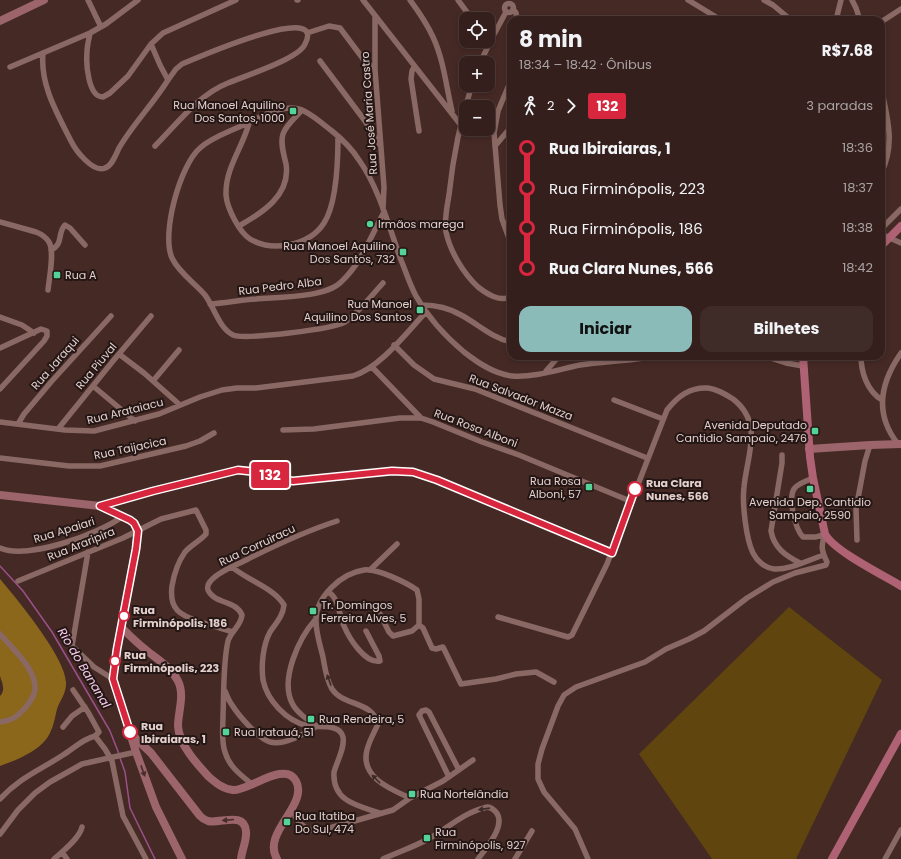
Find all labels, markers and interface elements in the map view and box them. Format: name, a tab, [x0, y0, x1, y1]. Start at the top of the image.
map controls	[459, 12, 495, 136]
button: locate	[459, 12, 495, 48]
text: 8 min	[519, 24, 583, 55]
text: R$7.68	[822, 40, 873, 61]
street label: Rua José Maria Castro	[357, 51, 381, 175]
text: 18:34 – 18:42 · Ônibus	[519, 55, 652, 74]
button: +	[459, 56, 495, 92]
icon: walk	[519, 95, 541, 117]
icon: forward	[560, 95, 582, 117]
text: 2	[547, 96, 554, 115]
text: 132	[596, 96, 618, 116]
text: 3 paradas	[806, 96, 873, 115]
place label: Rua Manoel Aquilino Dos Santos, 1000	[173, 97, 285, 126]
button: −	[459, 100, 495, 136]
marker: Rua Manoel Aquilino Dos Santos, 1000	[288, 106, 298, 116]
text: Rua Ibiraiaras, 1	[549, 138, 671, 159]
text: 18:36	[842, 138, 873, 157]
text: Rua Firminópolis, 223	[549, 178, 705, 199]
text: 18:37	[843, 178, 873, 197]
place label: Irmãos marega	[378, 216, 464, 232]
text: Rua Firminópolis, 186	[549, 218, 703, 239]
text: 18:38	[842, 218, 873, 237]
marker: Irmãos marega	[365, 219, 375, 229]
place label: Rua Manoel Aquilino Dos Santos, 732	[283, 238, 395, 267]
marker: Rua Manoel Aquilino Dos Santos, 732	[398, 247, 408, 257]
text: Rua Clara Nunes, 566	[549, 258, 714, 279]
text: 18:42	[842, 258, 873, 277]
place label: Rua A	[65, 267, 97, 283]
marker: Rua A	[52, 270, 62, 280]
street label: Rua Pedro Alba	[237, 273, 323, 299]
place label: Rua Manoel Aquilino Dos Santos	[304, 296, 412, 325]
marker: Rua Manoel Aquilino Dos Santos	[415, 305, 425, 315]
button: Iniciar	[519, 306, 692, 352]
button: Bilhetes	[700, 306, 873, 352]
street label: Rua Jaraqui	[27, 333, 83, 393]
street label: Rua Piuval	[72, 339, 120, 393]
street label: Rua Salvador Mazza	[467, 370, 575, 424]
street label: Rua Arataiacu	[85, 394, 165, 428]
street label: Rua Rosa Alboni	[432, 405, 520, 451]
place label: Avenida Deputado Cantidio Sampaio, 2476	[676, 417, 807, 446]
marker: Avenida Deputado Cantidio Sampaio, 2476	[810, 426, 820, 436]
street label: Rua Taijacica	[92, 432, 168, 464]
line badge: 132	[247, 462, 293, 488]
text: 132	[259, 465, 281, 485]
place label: Rua Rosa Alboni, 57	[529, 473, 581, 502]
place label: Rua Clara Nunes, 566	[646, 475, 709, 504]
marker: Rua Clara Nunes, 566	[627, 481, 643, 497]
marker: Rua Rosa Alboni, 57	[584, 482, 594, 492]
marker: Avenida Dep. Cantidio Sampaio, 2590	[805, 484, 815, 494]
place label: Avenida Dep. Cantidio Sampaio, 2590	[749, 494, 871, 523]
street label: Rua Apaiari	[31, 513, 97, 547]
street label: Rua Corruiracu	[216, 520, 298, 570]
street label: Rua Araripira	[45, 523, 117, 565]
place label: Tr. Domingos Ferreira Alves, 5	[321, 597, 407, 626]
place label: Rua Firminópolis, 186	[133, 602, 227, 631]
marker: Tr. Domingos Ferreira Alves, 5	[308, 606, 318, 616]
marker: Rua Firminópolis, 186	[118, 610, 130, 622]
water label: Rio do Bananal	[54, 624, 115, 711]
place label: Rua Firminópolis, 223	[124, 647, 219, 676]
marker: Rua Firminópolis, 223	[109, 655, 121, 667]
one-way arrow	[325, 674, 331, 686]
place label: Rua Rendeira, 5	[319, 711, 404, 727]
marker: Rua Rendeira, 5	[306, 714, 316, 724]
place label: Rua Ibiraiaras, 1	[141, 718, 206, 747]
marker: Rua Ibiraiaras, 1	[122, 724, 138, 740]
place label: Rua Iratauá, 51	[234, 724, 314, 740]
marker: Rua Iratauá, 51	[221, 727, 231, 737]
one-way arrow	[140, 765, 146, 777]
one-way arrow	[371, 774, 381, 784]
place label: Rua Nortelândia	[420, 786, 509, 802]
marker: Rua Nortelândia	[407, 789, 417, 799]
one-way arrow	[478, 806, 491, 812]
place label: Rua Itatiba Do Sul, 474	[295, 808, 355, 837]
one-way arrow	[222, 817, 234, 823]
marker: Rua Itatiba Do Sul, 474	[282, 817, 292, 827]
place label: Rua Firminópolis, 927	[435, 824, 525, 853]
marker: Rua Firminópolis, 927	[422, 833, 432, 843]

